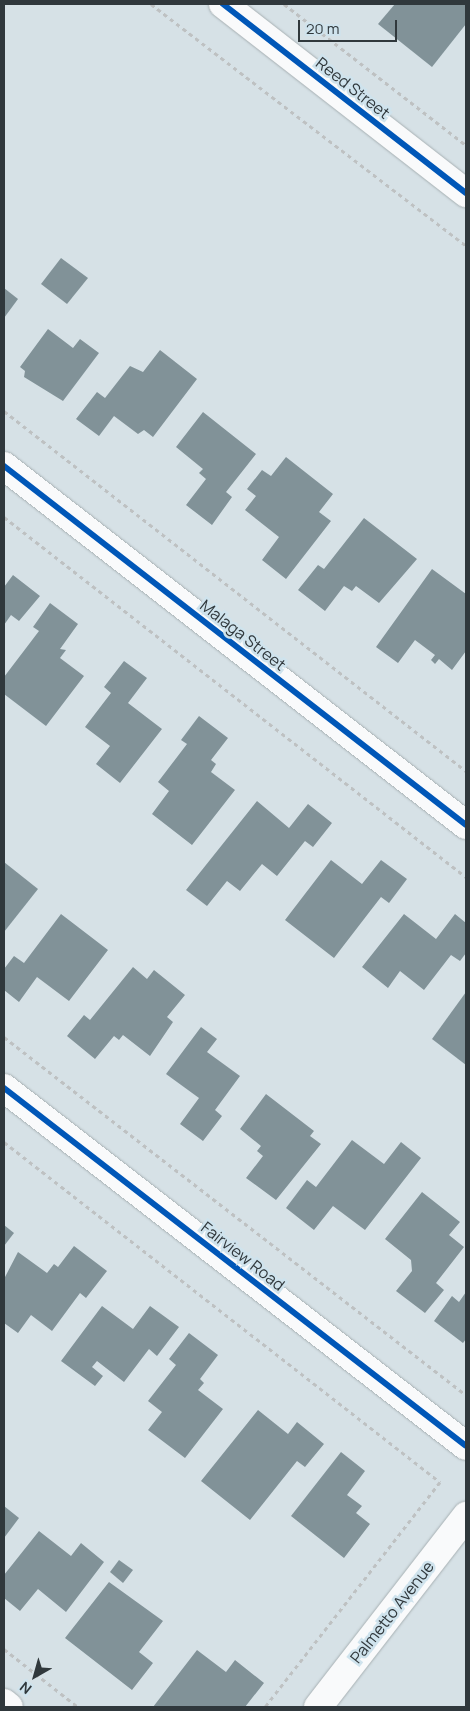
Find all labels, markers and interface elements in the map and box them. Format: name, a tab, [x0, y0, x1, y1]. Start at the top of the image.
scale bar	[300, 10, 399, 42]
text: 20 m	[306, 18, 339, 39]
street label: Reed Street	[312, 53, 394, 123]
street label: Malaga Street	[196, 596, 290, 674]
street label: Fairview Road	[198, 1218, 288, 1294]
street label: Palmetto Avenue	[346, 1557, 438, 1667]
north arrow	[10, 1651, 60, 1701]
text: N	[16, 1678, 35, 1699]

